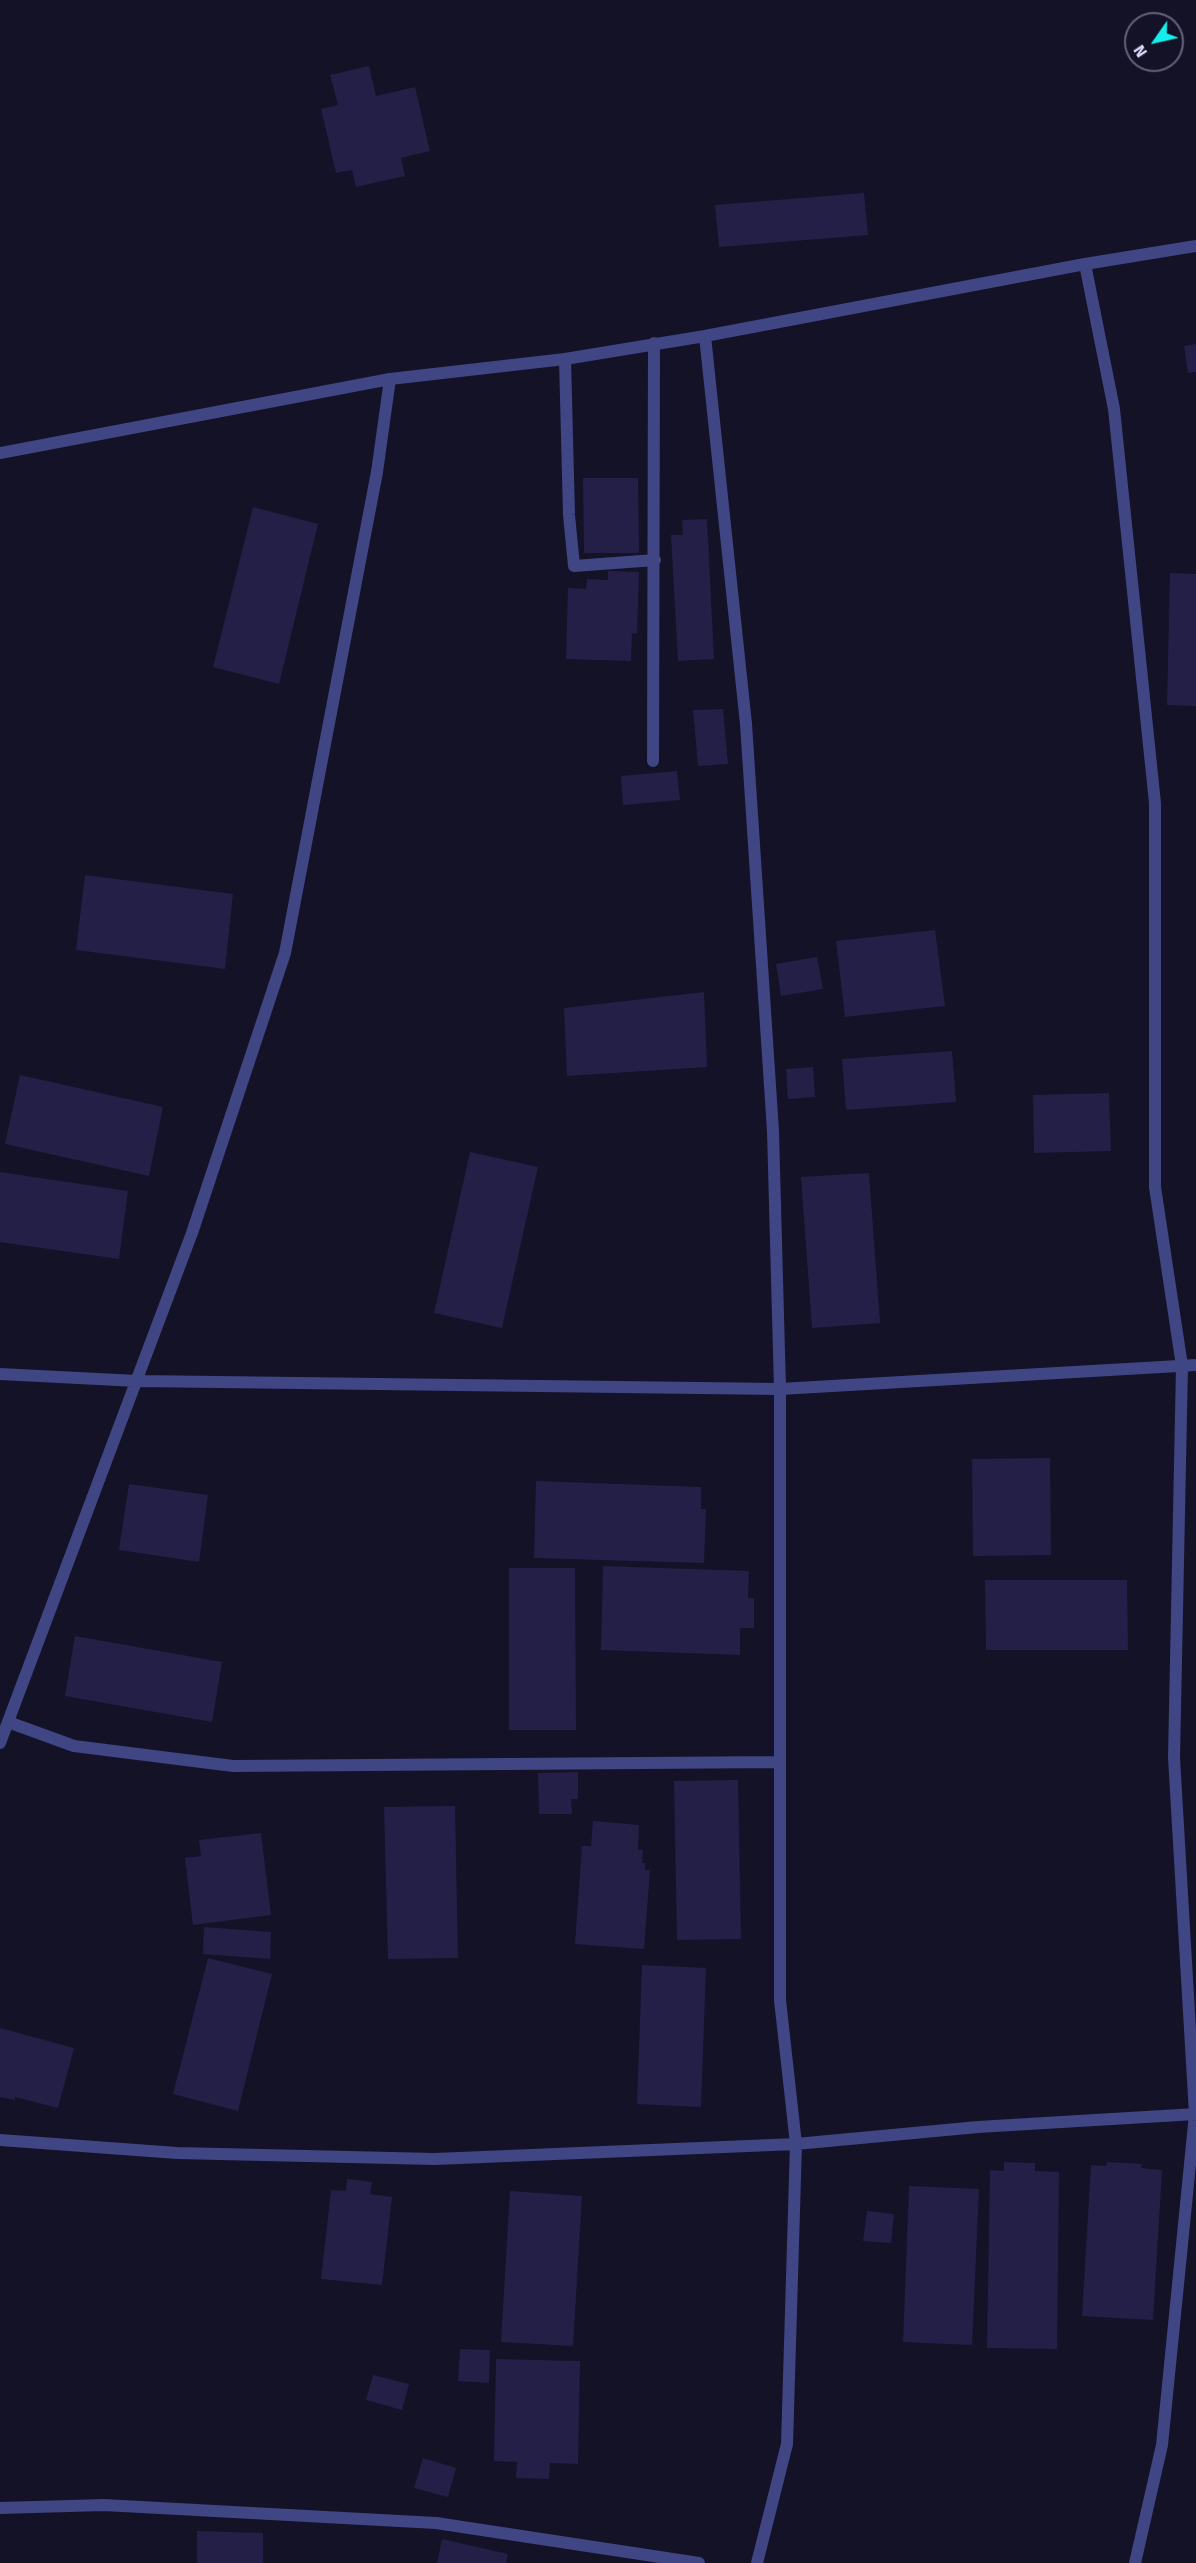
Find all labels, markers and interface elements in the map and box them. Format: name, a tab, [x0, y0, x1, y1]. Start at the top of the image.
north arrow	[1124, 12, 1184, 72]
text: N	[1129, 42, 1151, 61]

